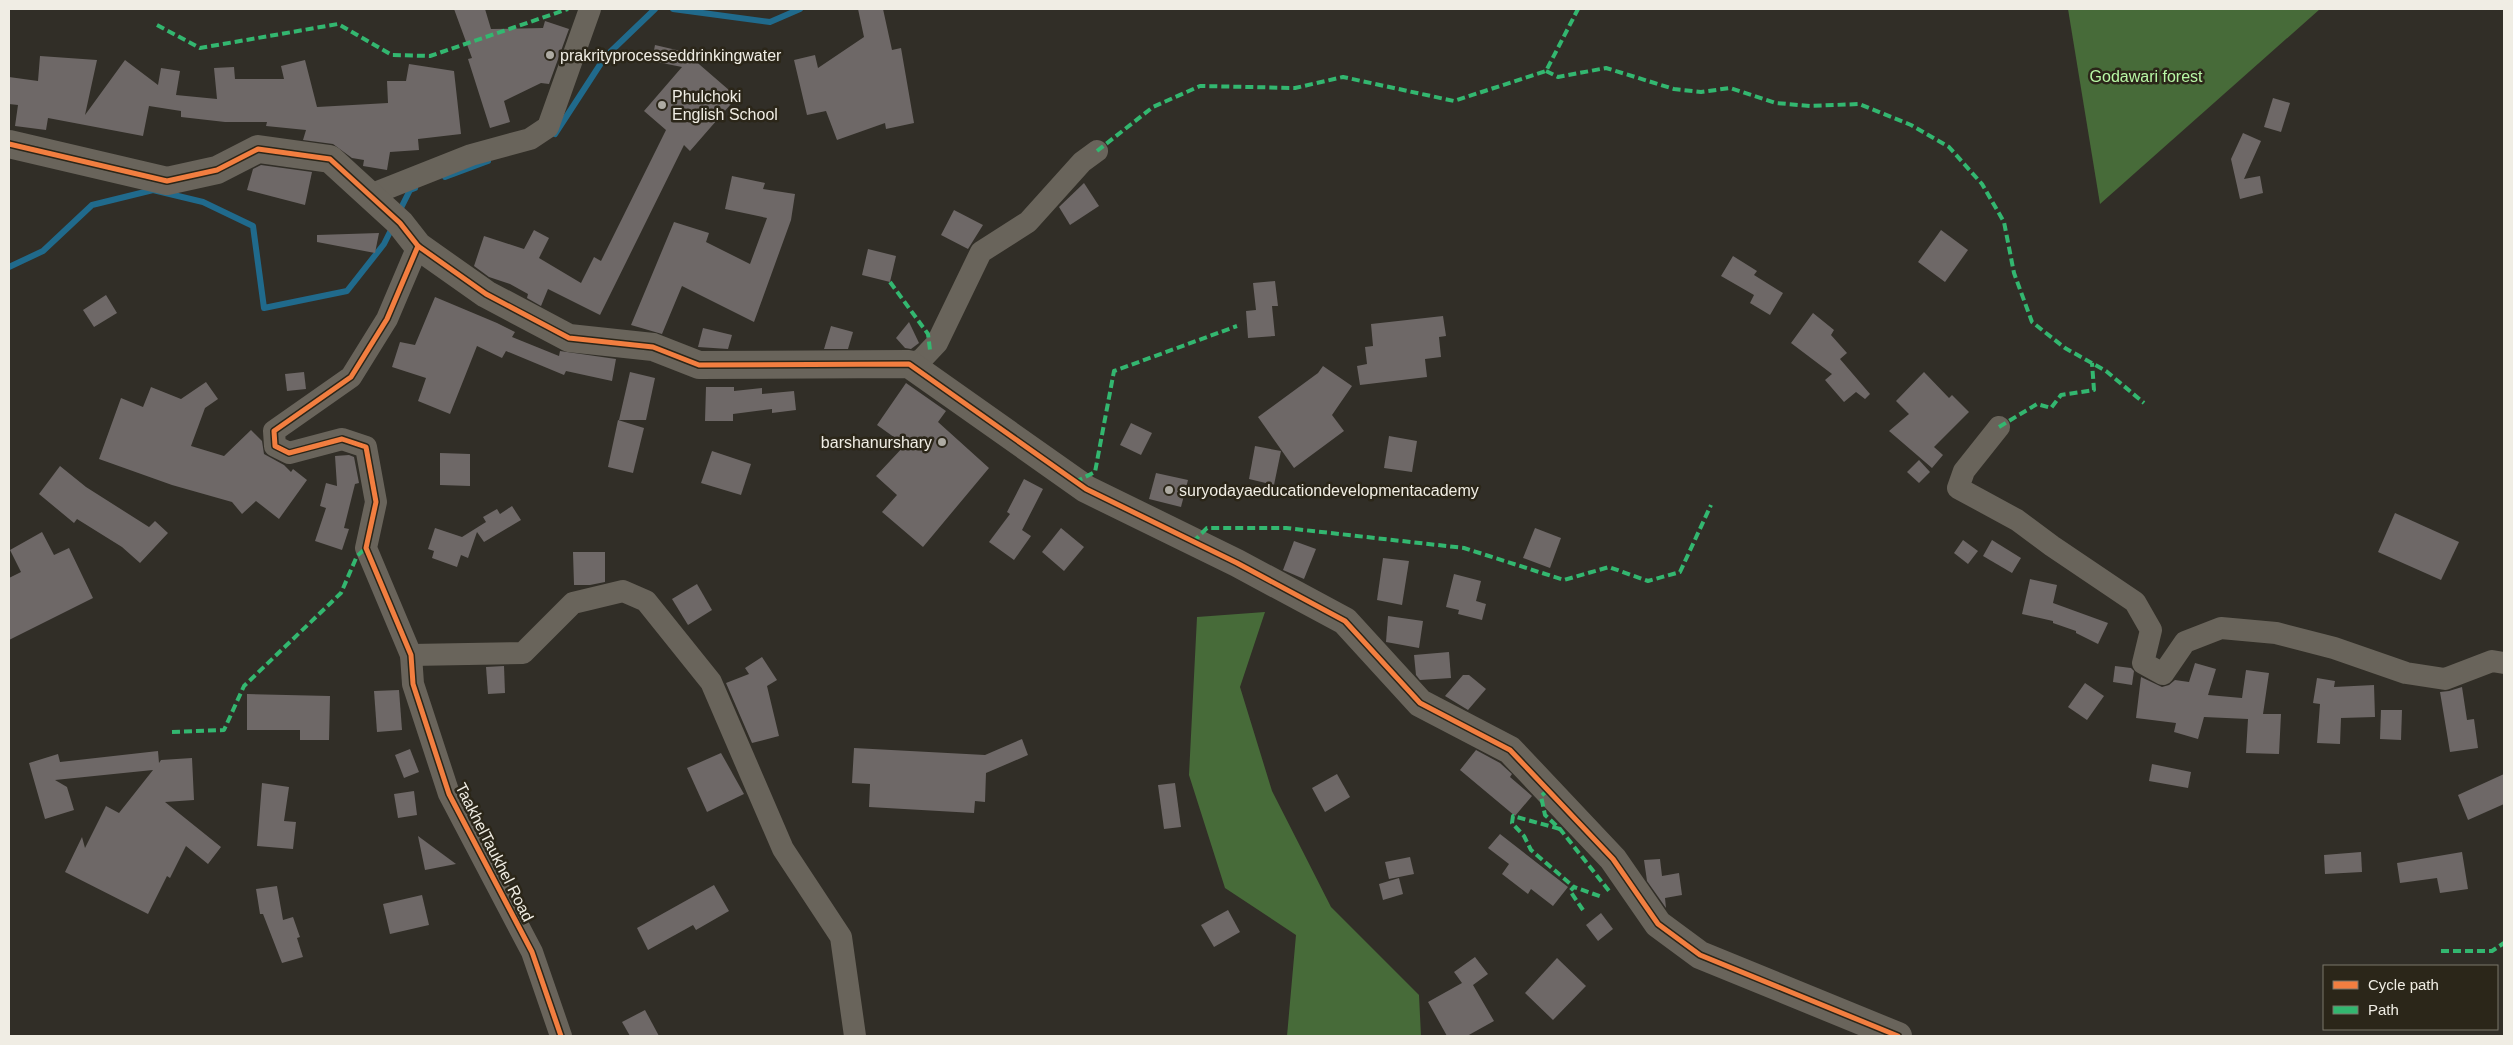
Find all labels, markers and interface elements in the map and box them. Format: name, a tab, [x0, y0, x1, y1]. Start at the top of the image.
place label: prakrityprocesseddrinkingwater	[560, 47, 782, 64]
marker: prakrityprocesseddrinkingwater	[544, 49, 556, 61]
park label: Godawari forest	[2090, 68, 2203, 85]
place label: Phulchoki English School	[672, 88, 778, 123]
marker: Phulchoki English School	[656, 99, 668, 111]
place label: barshanurshary	[821, 434, 932, 451]
marker: barshanurshary	[936, 436, 948, 448]
place label: suryodayaeducationdevelopmentacademy	[1179, 482, 1479, 499]
marker: suryodayaeducationdevelopmentacademy	[1163, 484, 1175, 496]
street label: TaakhelTaukhel Road	[452, 780, 537, 924]
legend	[2323, 965, 2498, 1030]
text: Cycle path	[2368, 976, 2439, 993]
text: Path	[2368, 1001, 2399, 1018]

